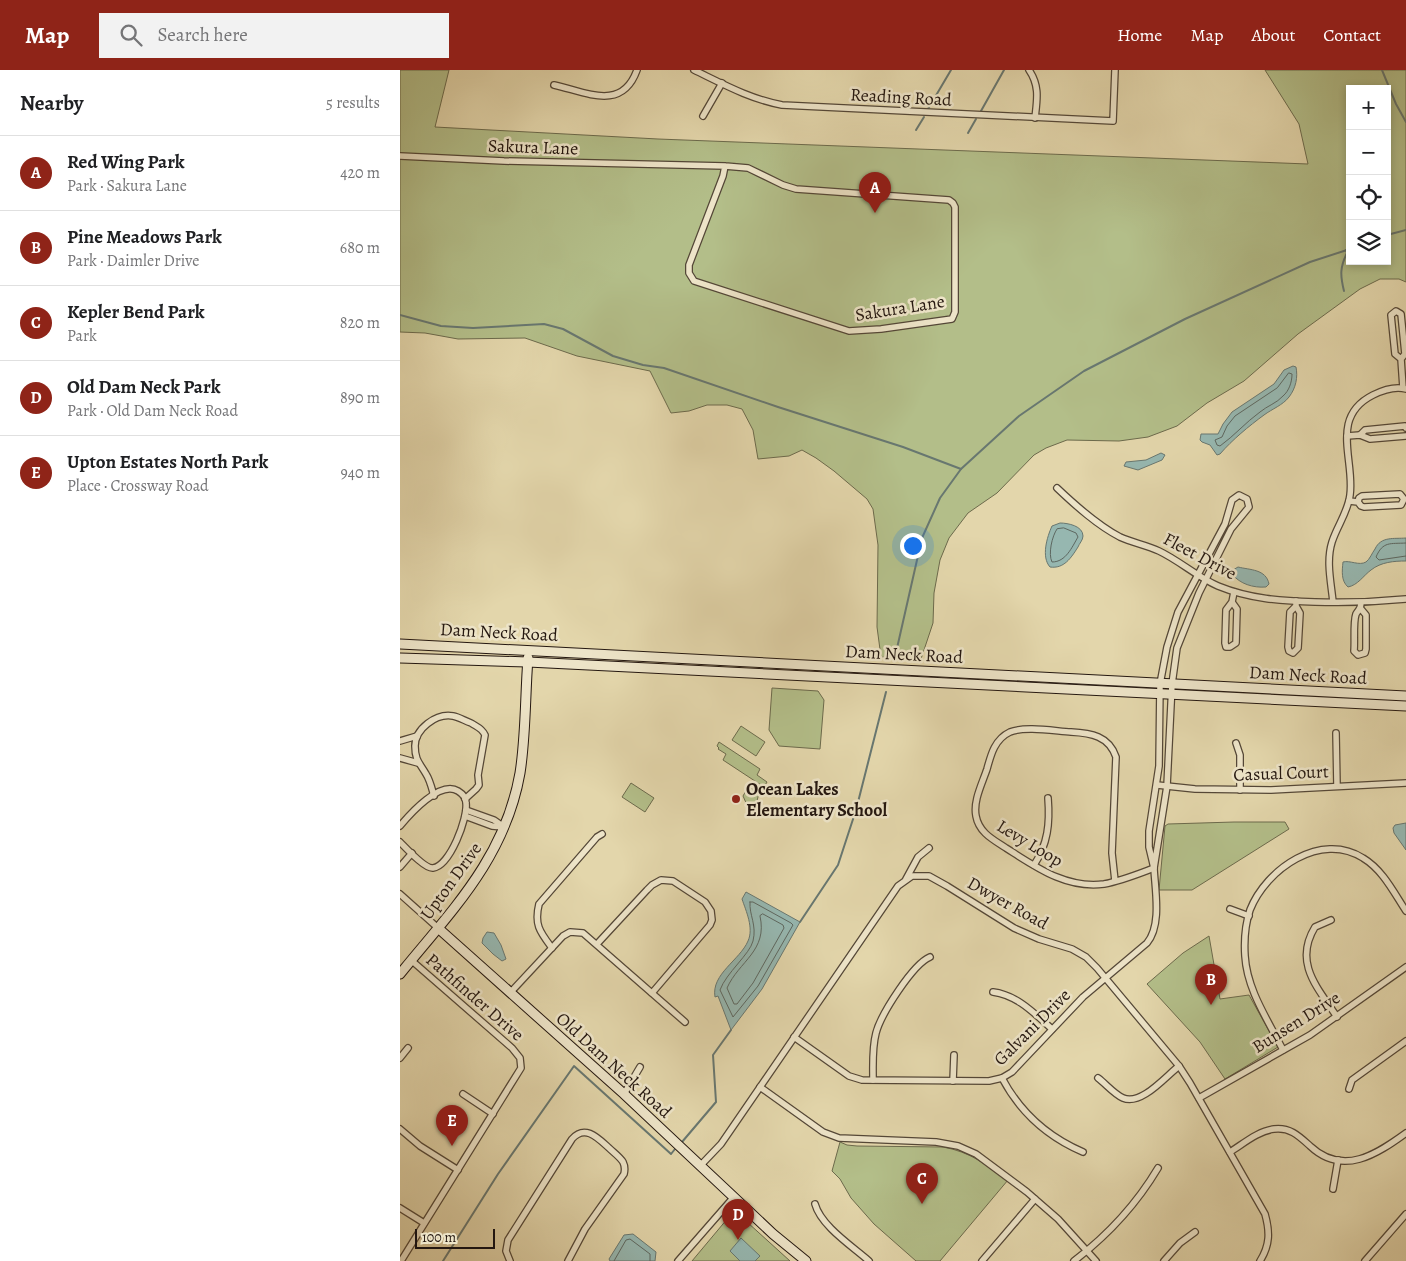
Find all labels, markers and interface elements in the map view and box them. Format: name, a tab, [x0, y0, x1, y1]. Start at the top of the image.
search box	[99, 13, 449, 58]
text: Map	[25, 19, 69, 51]
icon: search	[117, 21, 145, 49]
text: Search here	[157, 22, 248, 48]
text: Home	[1117, 23, 1162, 47]
text: Map	[1190, 23, 1223, 47]
text: About	[1251, 23, 1295, 47]
text: Contact	[1323, 23, 1381, 47]
street label: Reading Road	[850, 82, 953, 112]
map controls	[1346, 85, 1391, 265]
button: +	[1346, 85, 1391, 130]
text: Nearby	[20, 89, 83, 117]
text: 5 results	[326, 92, 380, 114]
button: −	[1346, 130, 1391, 175]
street label: Sakura Lane	[487, 133, 579, 161]
text: Red Wing Park	[67, 149, 185, 175]
text: A	[31, 162, 41, 184]
text: 420 m	[340, 162, 380, 184]
pin: A	[859, 172, 891, 213]
text: Park · Sakura Lane	[67, 175, 187, 197]
button: locate	[1346, 175, 1391, 220]
button: layers	[1346, 220, 1391, 265]
text: Pine Meadows Park	[67, 224, 222, 250]
text: B	[31, 237, 41, 259]
text: 680 m	[340, 237, 380, 259]
text: Park · Daimler Drive	[67, 250, 199, 272]
street label: Sakura Lane	[853, 289, 947, 327]
text: Kepler Bend Park	[67, 299, 205, 325]
text: C	[31, 312, 41, 334]
text: 820 m	[340, 312, 380, 334]
text: Park	[67, 325, 97, 347]
text: Old Dam Neck Park	[67, 374, 221, 400]
text: D	[30, 387, 42, 409]
text: 890 m	[340, 387, 380, 409]
text: Park · Old Dam Neck Road	[67, 400, 238, 422]
text: Upton Estates North Park	[67, 449, 268, 475]
text: E	[31, 462, 41, 484]
text: 940 m	[340, 462, 380, 484]
text: Place · Crossway Road	[67, 475, 209, 497]
street label: Fleet Drive	[1159, 527, 1241, 585]
your location	[900, 533, 926, 559]
street label: Dam Neck Road	[440, 617, 559, 647]
street label: Dam Neck Road	[845, 639, 964, 669]
street label: Dam Neck Road	[1249, 660, 1368, 690]
street label: Casual Court	[1233, 759, 1329, 787]
place label: Ocean Lakes Elementary School	[746, 777, 888, 822]
marker: Ocean Lakes Elementary School	[730, 793, 742, 805]
street label: Levy Loop	[992, 814, 1068, 872]
street label: Upton Drive	[415, 837, 487, 925]
street label: Dwyer Road	[963, 871, 1053, 935]
street label: Pathfinder Drive	[421, 948, 529, 1046]
pin: B	[1195, 964, 1227, 1005]
street label: Galvani Drive	[988, 983, 1076, 1071]
street label: Bunsen Drive	[1247, 985, 1345, 1059]
street label: Old Dam Neck Road	[551, 1007, 677, 1124]
pin: E	[436, 1105, 468, 1146]
pin: C	[906, 1163, 938, 1204]
pin: D	[722, 1199, 754, 1240]
scale bar	[415, 1226, 495, 1249]
text: 100 m	[422, 1228, 456, 1247]

